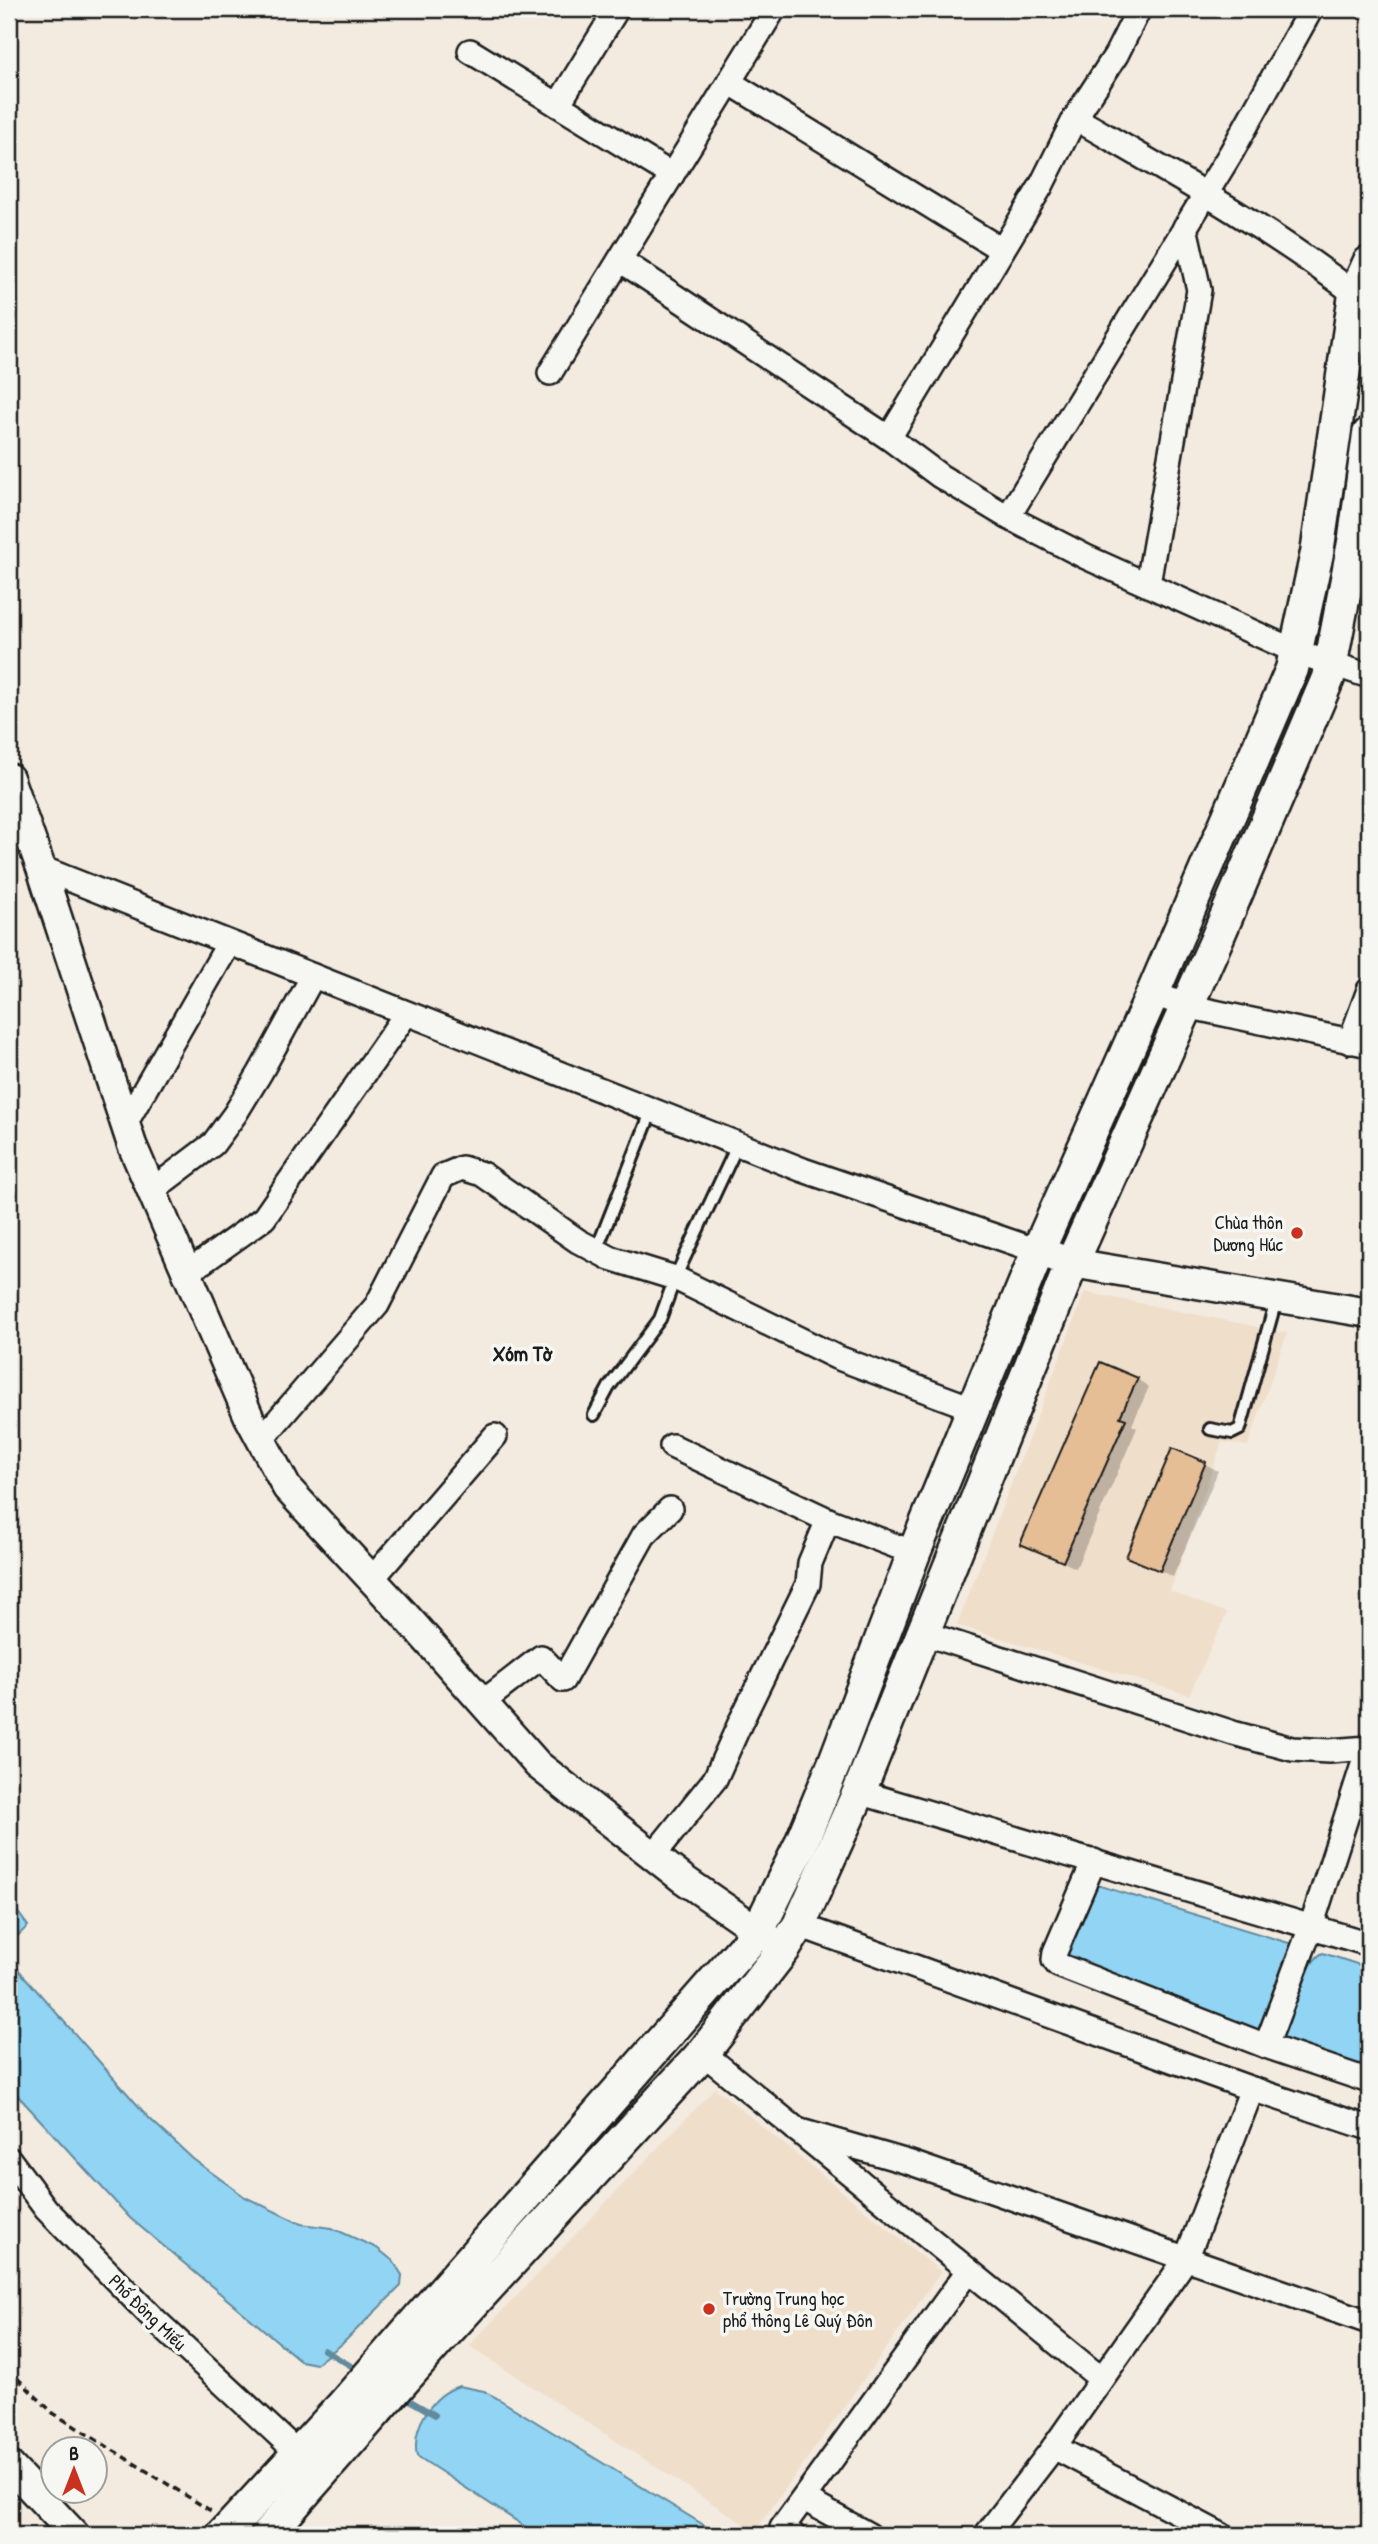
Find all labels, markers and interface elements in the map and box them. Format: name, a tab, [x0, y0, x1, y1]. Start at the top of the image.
place label: Chùa thôn Dương Húc	[1213, 1209, 1284, 1257]
marker: Chùa thôn Dương Húc	[1289, 1225, 1305, 1241]
district label: Xóm Tờ	[493, 1339, 553, 1368]
street label: Phố Đông Miếu	[103, 2268, 193, 2356]
place label: Trường Trung học phổ thông Lê Quý Đôn	[723, 2285, 873, 2333]
marker: Trường Trung học phổ thông Lê Quý Đôn	[701, 2301, 717, 2317]
north arrow	[38, 2436, 108, 2506]
text: B	[69, 2440, 79, 2466]

